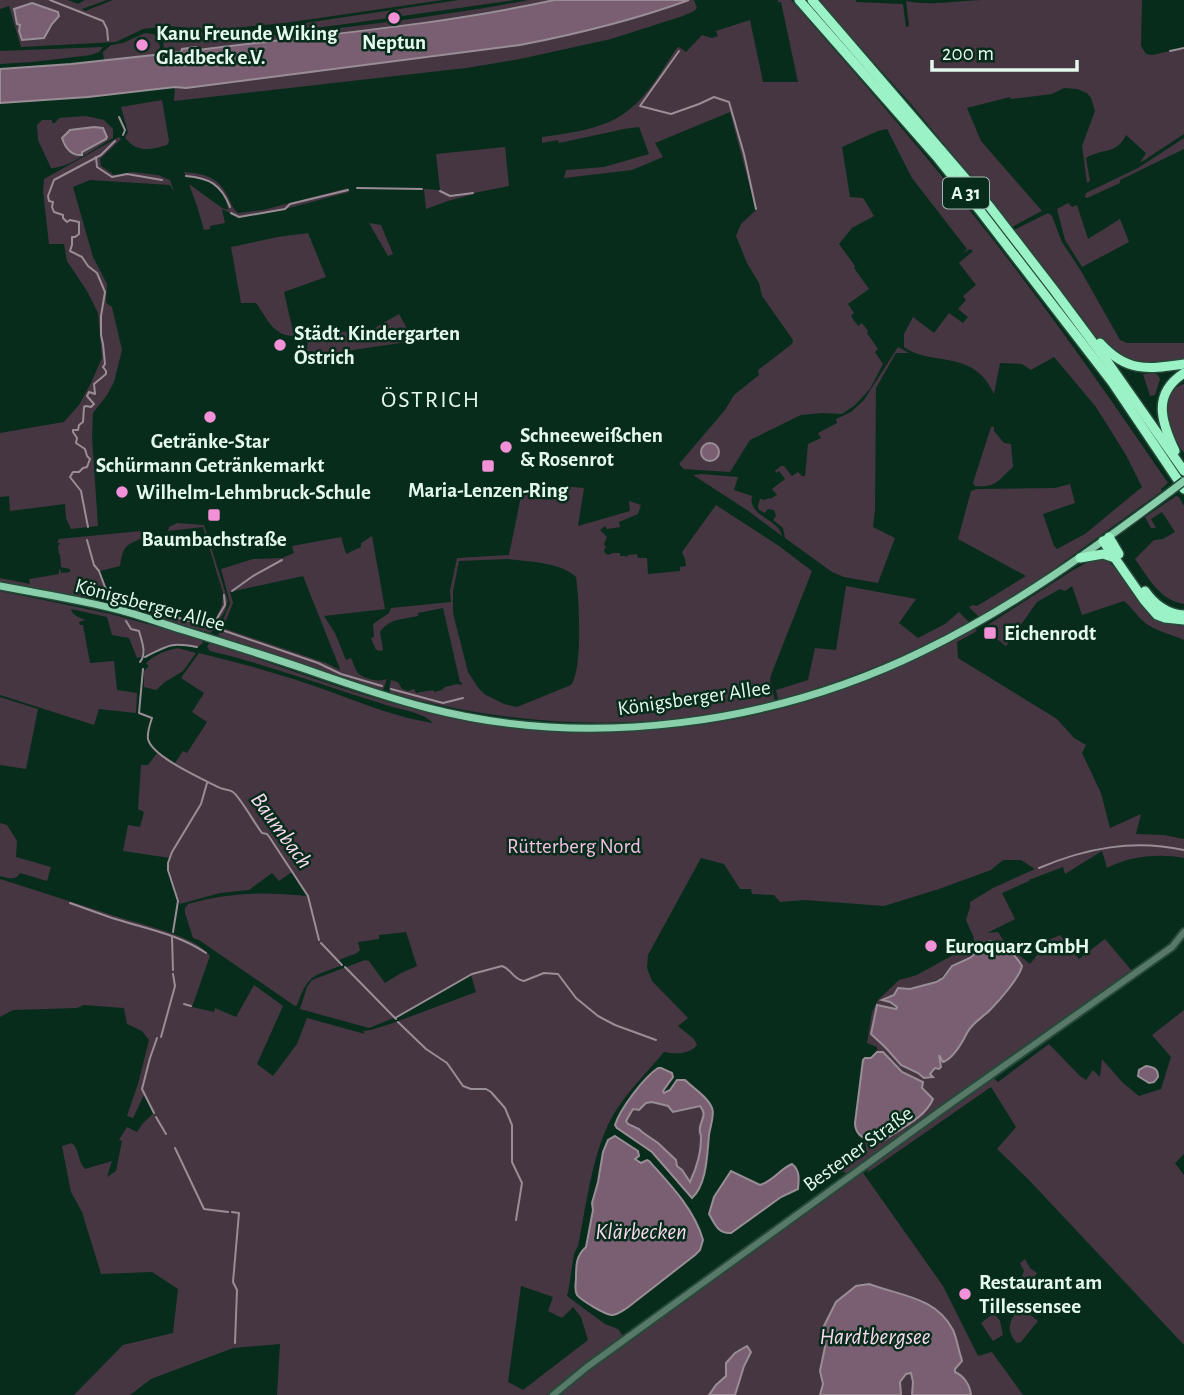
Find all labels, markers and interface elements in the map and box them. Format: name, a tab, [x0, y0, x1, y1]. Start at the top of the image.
marker: Neptun	[386, 10, 402, 26]
place label: Kanu Freunde Wiking Gladbeck e.V.	[156, 23, 338, 68]
scale bar	[932, 28, 1077, 72]
place label: Neptun	[362, 32, 426, 53]
marker: Kanu Freunde Wiking Gladbeck e.V.	[134, 37, 150, 53]
text: 200 m	[942, 43, 994, 64]
road number: A 31	[943, 178, 989, 209]
place label: Städt. Kindergarten Östrich	[294, 323, 460, 368]
marker: Städt. Kindergarten Östrich	[272, 337, 288, 353]
district label: ÖSTRICH	[381, 387, 481, 412]
marker: Getränke-Star Schürmann Getränkemarkt	[202, 409, 218, 425]
place label: Schneeweißchen & Rosenrot	[520, 425, 663, 470]
place label: Getränke-Star Schürmann Getränkemarkt	[96, 431, 324, 476]
marker: Schneeweißchen & Rosenrot	[498, 439, 514, 455]
marker: Maria-Lenzen-Ring	[480, 458, 496, 474]
place label: Maria-Lenzen-Ring	[408, 480, 569, 501]
place label: Wilhelm-Lehmbruck-Schule	[136, 482, 371, 503]
marker: Wilhelm-Lehmbruck-Schule	[114, 484, 130, 500]
marker: Baumbachstraße	[206, 507, 222, 523]
place label: Baumbachstraße	[141, 529, 287, 550]
street label: Königsberger Allee	[73, 575, 227, 635]
place label: Eichenrodt	[1004, 623, 1096, 644]
marker: Eichenrodt	[982, 625, 998, 641]
street label: Königsberger Allee	[616, 677, 772, 719]
water label: Baumbach	[246, 789, 316, 873]
park label: Rütterberg Nord	[507, 836, 641, 857]
place label: Euroquarz GmbH	[945, 936, 1089, 957]
marker: Euroquarz GmbH	[923, 938, 939, 954]
street label: Bestener Straße	[799, 1102, 917, 1196]
water label: Klärbecken	[595, 1221, 687, 1244]
place label: Restaurant am Tillessensee	[979, 1272, 1102, 1317]
marker: Restaurant am Tillessensee	[957, 1286, 973, 1302]
water label: Hardtbergsee	[820, 1326, 931, 1349]

